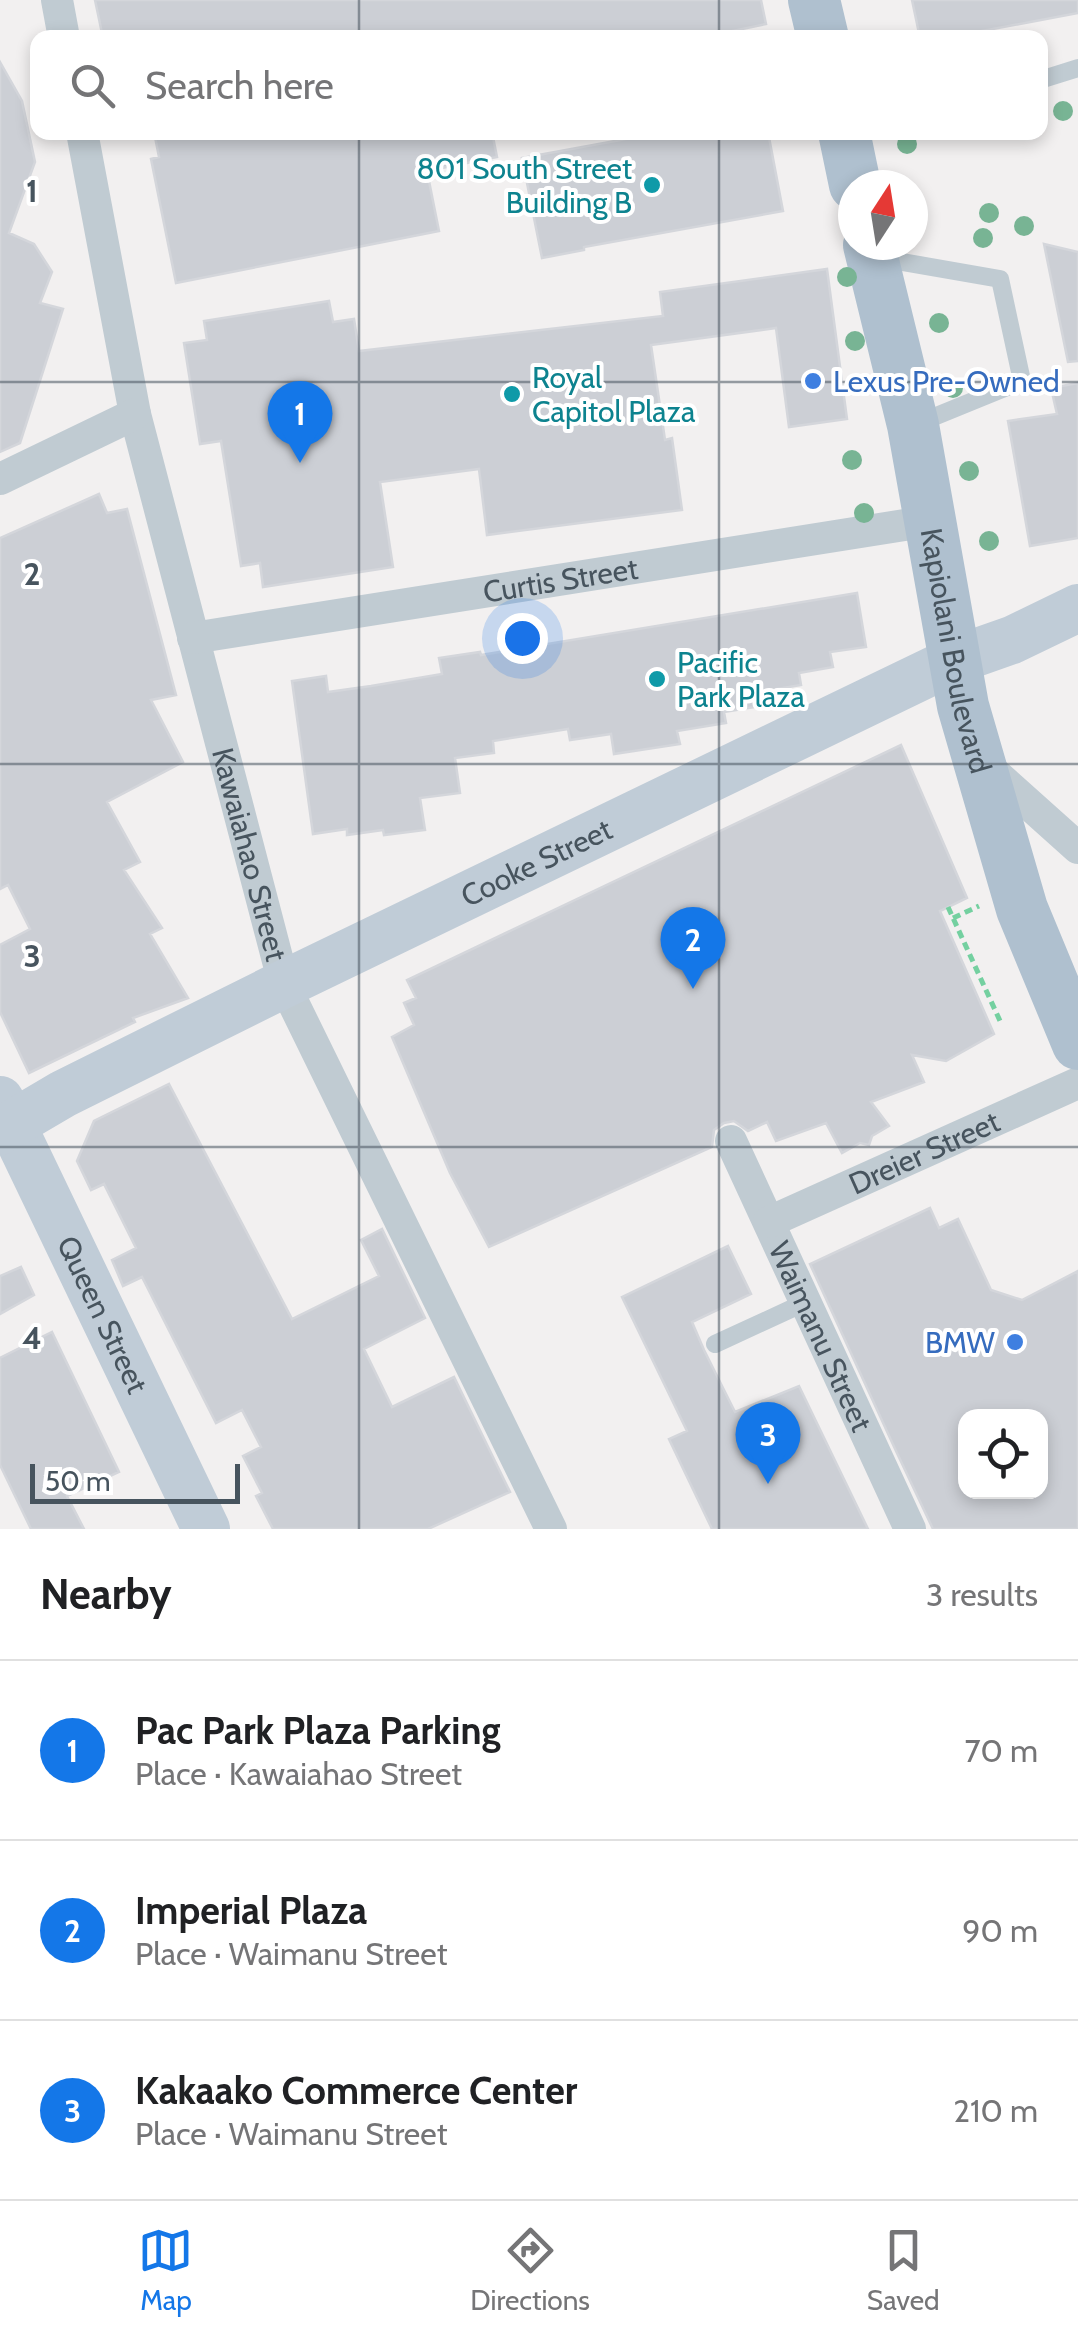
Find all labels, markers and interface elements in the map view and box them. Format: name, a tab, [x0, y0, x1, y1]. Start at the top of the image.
search box	[30, 30, 1048, 140]
icon: search	[65, 58, 120, 113]
text: Search here	[145, 62, 334, 109]
place label: 801 South Street Building B	[416, 150, 632, 221]
north arrow	[838, 170, 928, 260]
text: 1	[26, 171, 38, 210]
marker: 801 South Street Building B	[641, 174, 663, 196]
place label: Royal Capitol Plaza	[532, 359, 696, 430]
place label: Lexus Pre-Owned	[833, 363, 1060, 400]
marker: Lexus Pre-Owned	[802, 370, 824, 392]
pin: 1	[268, 380, 332, 463]
marker: Royal Capitol Plaza	[501, 383, 523, 405]
street label: Kapiolani Boulevard	[913, 525, 1000, 777]
street label: Curtis Street	[480, 549, 640, 610]
text: 2	[24, 554, 40, 593]
your location	[497, 613, 548, 664]
place label: Pacific Park Plaza	[677, 644, 805, 715]
marker: Pacific Park Plaza	[646, 668, 668, 690]
street label: Kawaiahao Street	[205, 744, 296, 965]
street label: Cooke Street	[455, 810, 618, 914]
pin: 2	[660, 906, 726, 989]
text: 3	[23, 936, 41, 975]
street label: Dreier Street	[843, 1102, 1005, 1202]
street label: Queen Street	[50, 1230, 157, 1399]
street label: Waimanu Street	[761, 1235, 881, 1437]
text: 4	[22, 1318, 42, 1357]
place label: BMW	[925, 1324, 996, 1361]
marker: BMW	[1004, 1331, 1026, 1353]
pin: 3	[736, 1402, 800, 1484]
map controls	[958, 1409, 1048, 1499]
button: locate	[958, 1409, 1048, 1499]
scale bar	[30, 1459, 240, 1504]
text: 50 m	[45, 1464, 111, 1498]
text: Nearby	[40, 1568, 172, 1620]
text: 3 results	[926, 1575, 1038, 1614]
text: Pac Park Plaza Parking	[135, 1707, 501, 1754]
text: 1	[67, 1731, 78, 1770]
text: 70 m	[965, 1731, 1038, 1770]
text: Place · Kawaiahao Street	[135, 1754, 462, 1793]
text: Imperial Plaza	[135, 1887, 367, 1934]
text: 2	[64, 1911, 81, 1950]
text: 90 m	[962, 1911, 1038, 1950]
text: Place · Waimanu Street	[135, 1934, 447, 1973]
text: Kakaako Commerce Center	[135, 2067, 577, 2114]
text: 3	[64, 2091, 81, 2130]
text: 210 m	[953, 2091, 1038, 2130]
text: Place · Waimanu Street	[135, 2114, 447, 2153]
tab: Map	[138, 2223, 193, 2317]
tab: Directions	[470, 2223, 590, 2317]
tab: Saved	[867, 2223, 940, 2317]

